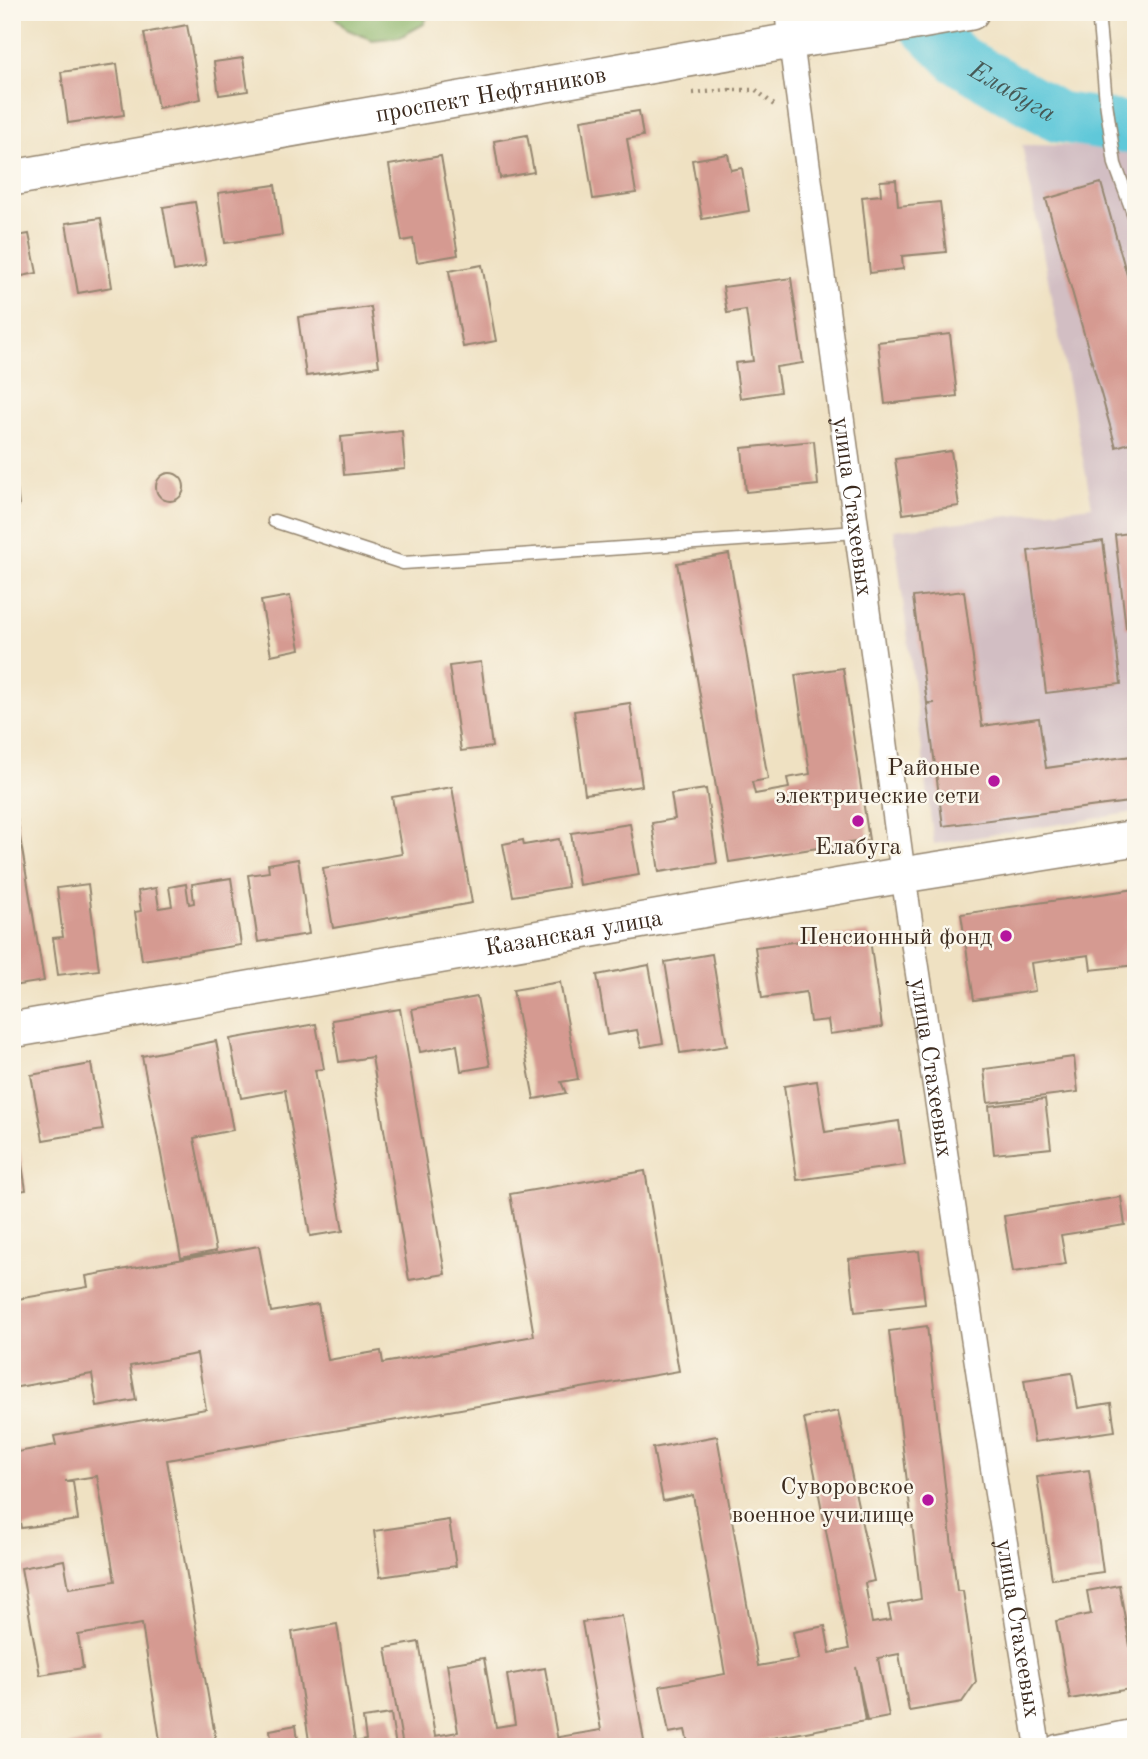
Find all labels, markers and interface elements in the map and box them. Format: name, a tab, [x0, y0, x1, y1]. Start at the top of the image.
water label: Елабуга	[963, 57, 1060, 128]
street label: проспект Нефтяников	[374, 64, 608, 128]
street label: улица Стахеевых	[828, 415, 875, 598]
place label: Районые электрические сети	[775, 757, 980, 809]
marker: Районые электрические сети	[986, 773, 1002, 789]
marker: Елабуга	[850, 813, 866, 829]
place label: Елабуга	[815, 836, 901, 860]
street label: Казанская улица	[483, 907, 665, 962]
place label: Пенсионный фонд	[799, 926, 992, 950]
marker: Пенсионный фонд	[998, 928, 1014, 944]
street label: улица Стахеевых	[905, 977, 956, 1160]
place label: Суворовское военное училище	[732, 1476, 914, 1528]
marker: Суворовское военное училище	[920, 1492, 936, 1508]
street label: улица Стахеевых	[991, 1537, 1043, 1720]

